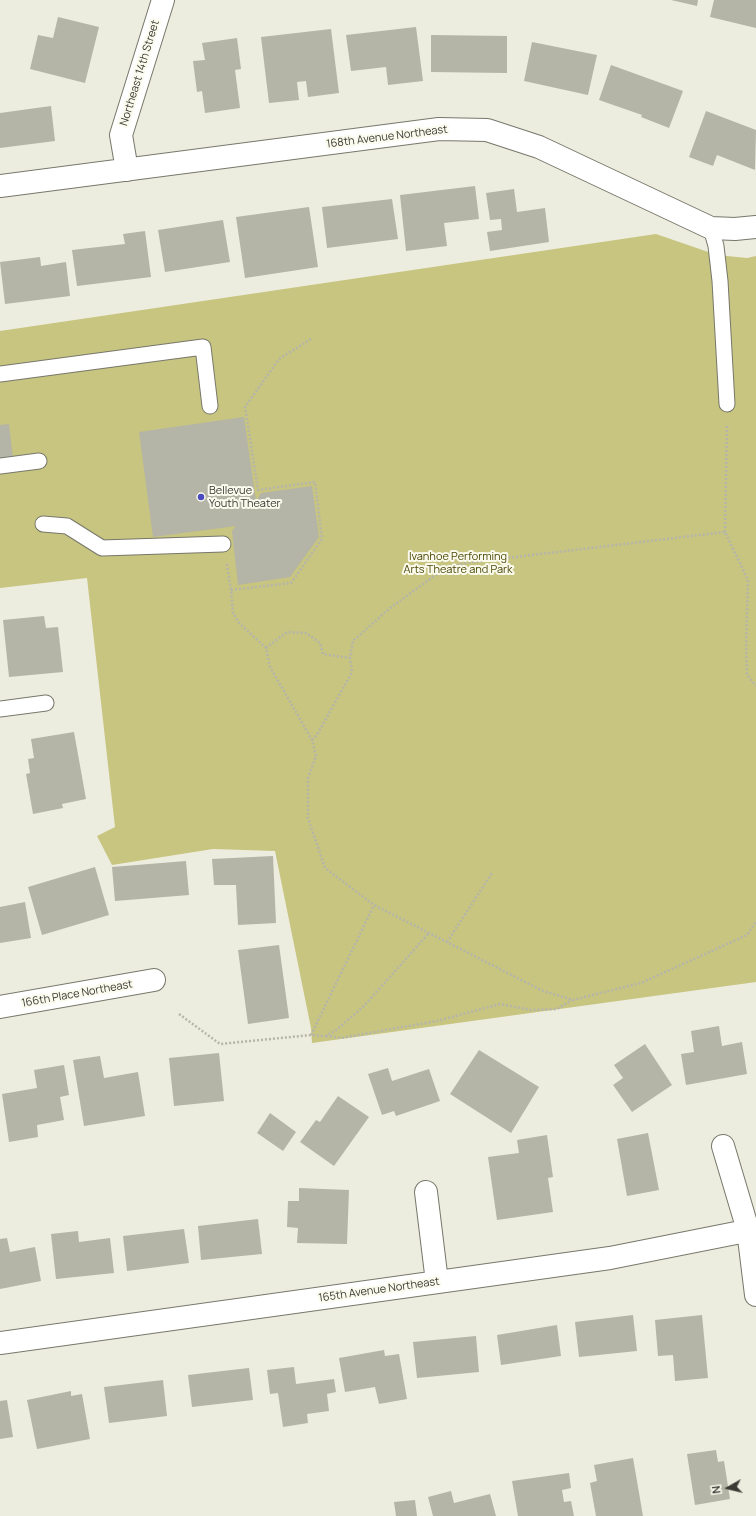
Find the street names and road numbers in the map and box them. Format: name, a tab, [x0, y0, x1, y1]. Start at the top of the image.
street label: Northeast 14th Street	[118, 18, 162, 128]
street label: 168th Avenue Northeast	[326, 123, 448, 151]
street label: 166th Place Northeast	[20, 978, 134, 1010]
street label: 165th Avenue Northeast	[318, 1275, 440, 1305]

